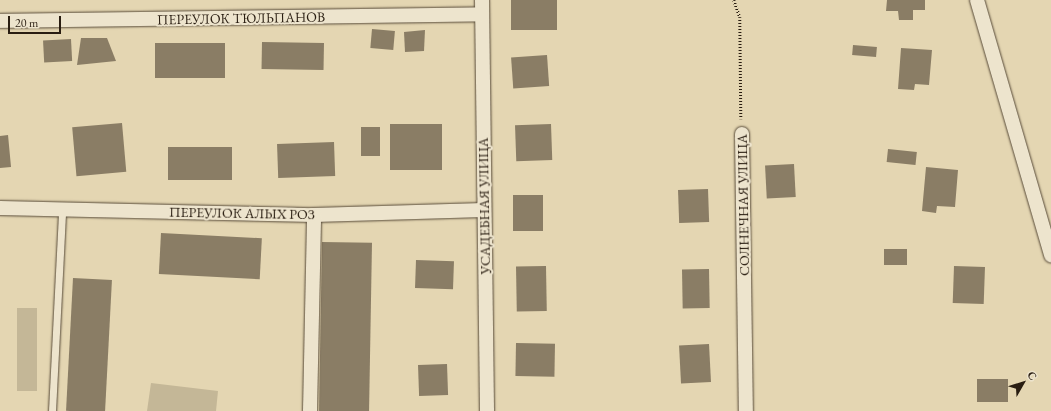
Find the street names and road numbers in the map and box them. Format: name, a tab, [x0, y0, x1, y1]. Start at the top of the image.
street label: ПЕРЕУЛОК ТЮЛЬПАНОВ	[157, 8, 325, 28]
street label: СОЛНЕЧНАЯ УЛИЦА	[733, 134, 753, 276]
street label: УСАДЕБНАЯ УЛИЦА	[474, 137, 494, 275]
street label: ПЕРЕУЛОК АЛЫХ РОЗ	[169, 203, 315, 223]

